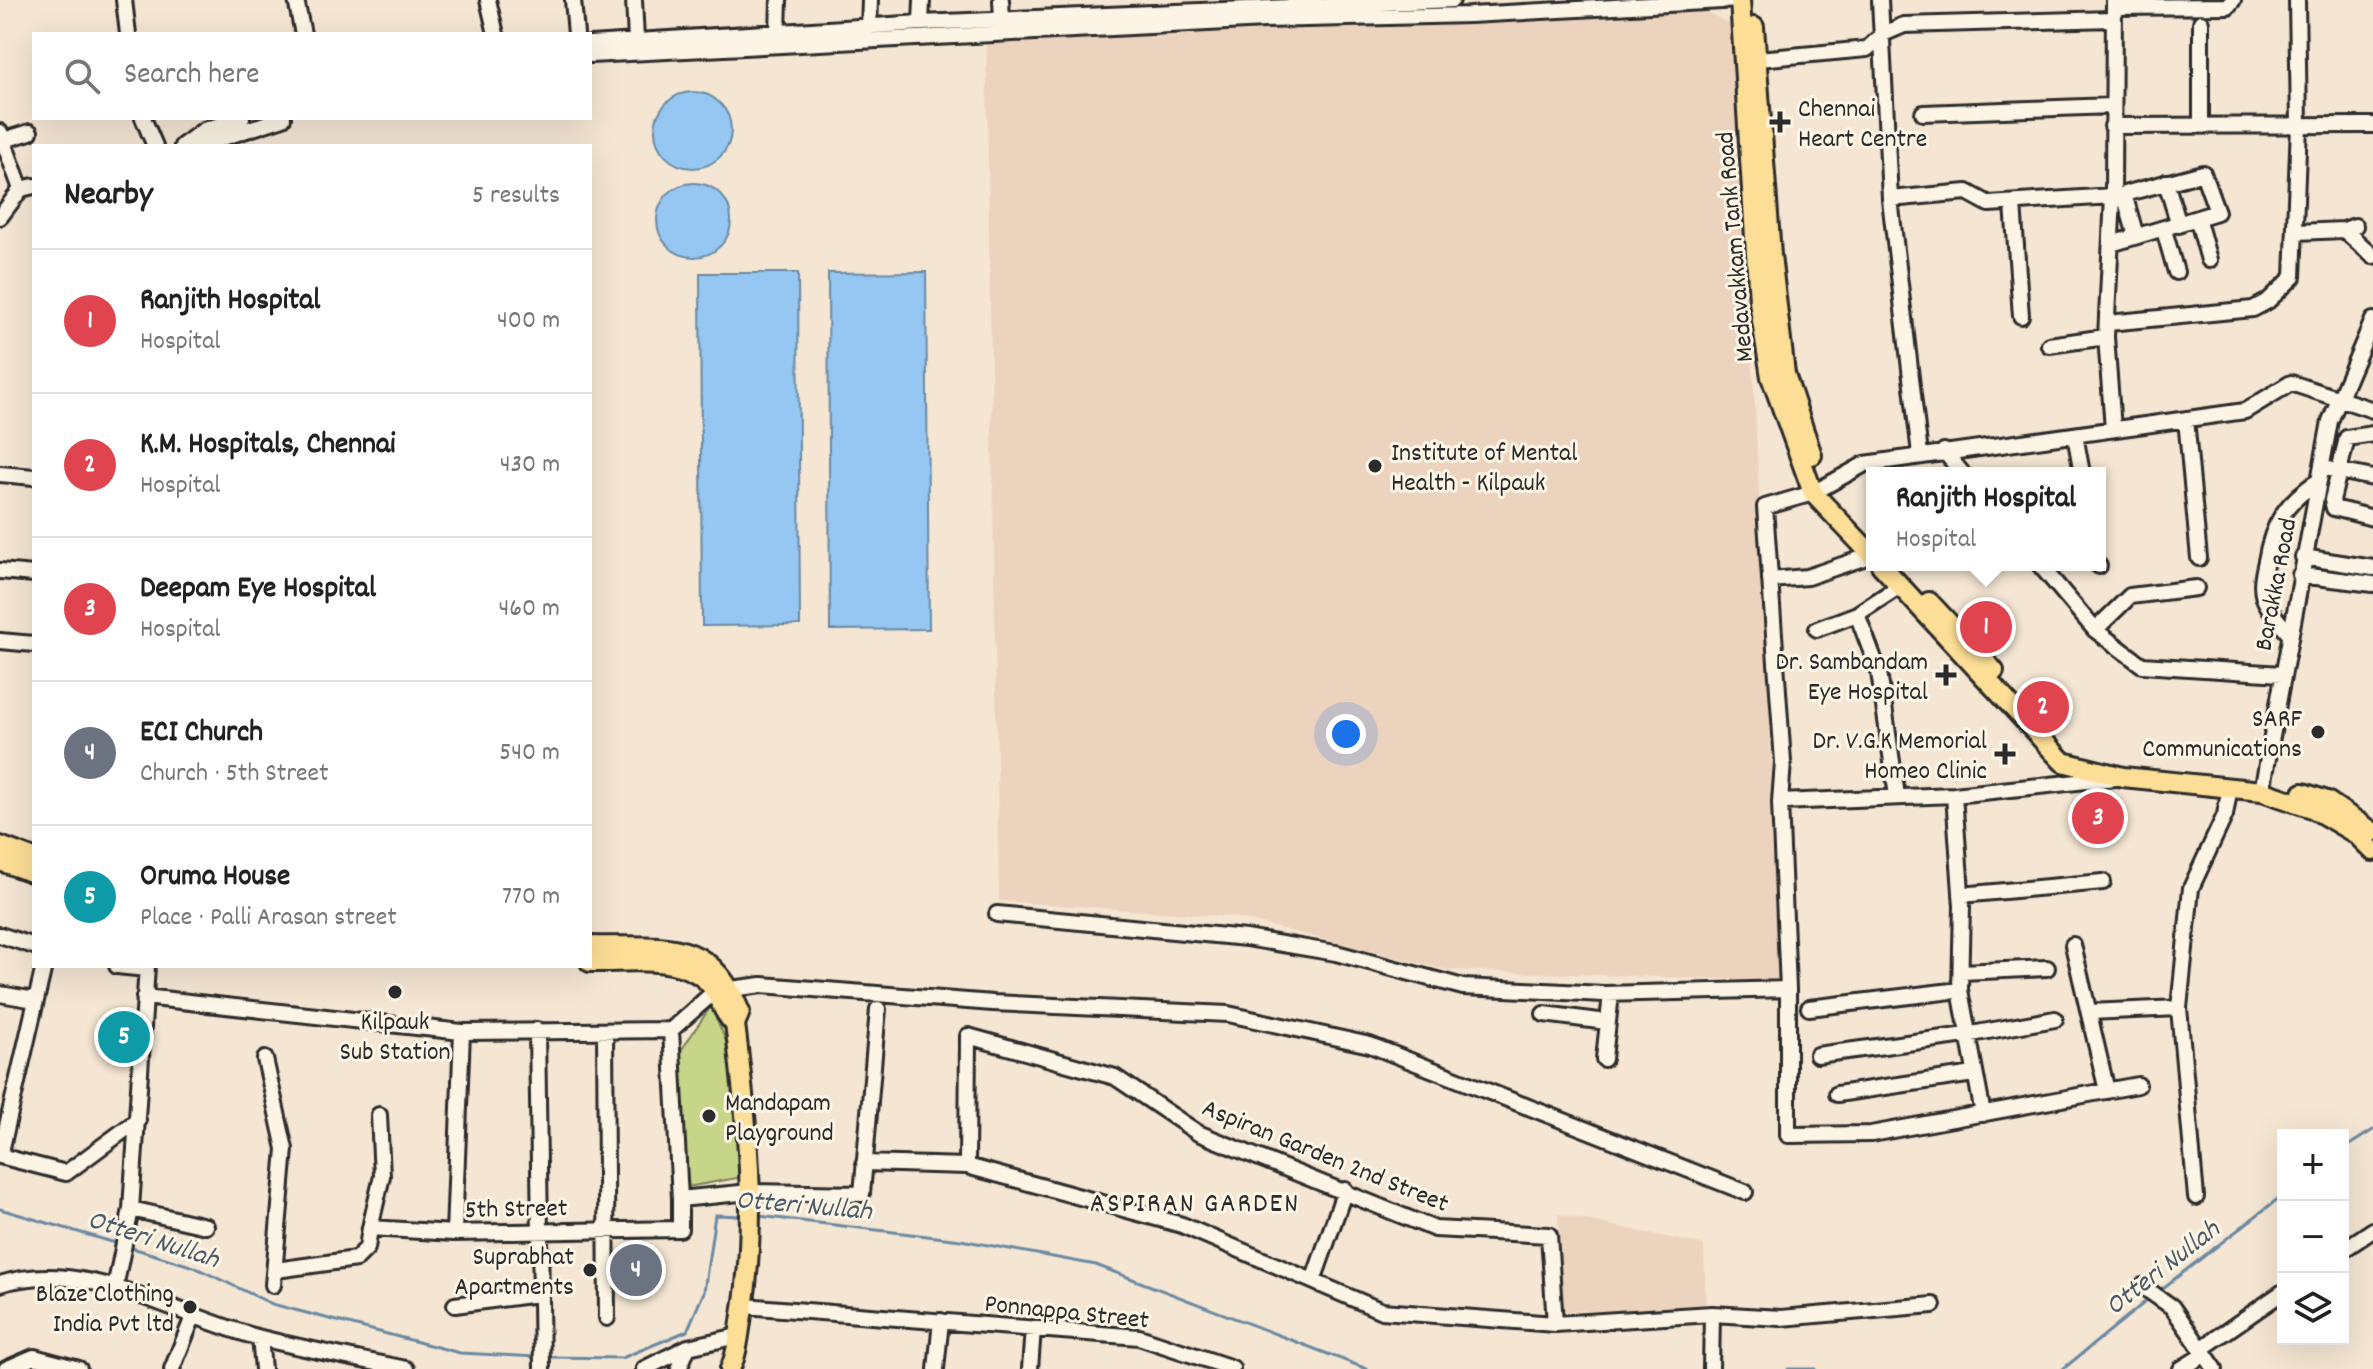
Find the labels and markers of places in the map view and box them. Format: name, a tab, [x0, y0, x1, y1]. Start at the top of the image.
place label: Chennai Heart Centre	[1798, 92, 1927, 159]
marker: Chennai Heart Centre	[1769, 111, 1791, 133]
place label: Institute of Mental Health - Kilpauk	[1391, 436, 1578, 503]
marker: Institute of Mental Health - Kilpauk	[1366, 457, 1384, 475]
pin: 1	[1960, 597, 2012, 657]
place label: Dr. Sambandam Eye Hospital	[1775, 645, 1928, 712]
marker: Dr. Sambandam Eye Hospital	[1935, 664, 1957, 686]
pin: 2	[2017, 677, 2069, 737]
place label: SARF Communications	[2142, 702, 2302, 769]
marker: SARF Communications	[2309, 723, 2327, 741]
place label: Dr. V.G.K Memorial Homeo Clinic	[1813, 724, 1987, 791]
marker: Dr. V.G.K Memorial Homeo Clinic	[1994, 743, 2016, 765]
pin: 3	[2072, 788, 2124, 848]
marker: Kilpauk Sub Station	[386, 983, 404, 1001]
place label: Kilpauk Sub Station	[339, 1005, 451, 1072]
pin: 5	[98, 1007, 150, 1067]
place label: Mandapam Playground	[725, 1086, 834, 1153]
marker: Mandapam Playground	[700, 1107, 718, 1125]
place label: Suprabhat Apartments	[455, 1240, 574, 1307]
pin: 4	[610, 1240, 662, 1300]
marker: Suprabhat Apartments	[581, 1261, 599, 1279]
place label: Blaze Clothing India Pvt ltd	[36, 1277, 174, 1344]
marker: Blaze Clothing India Pvt ltd	[181, 1298, 199, 1316]

